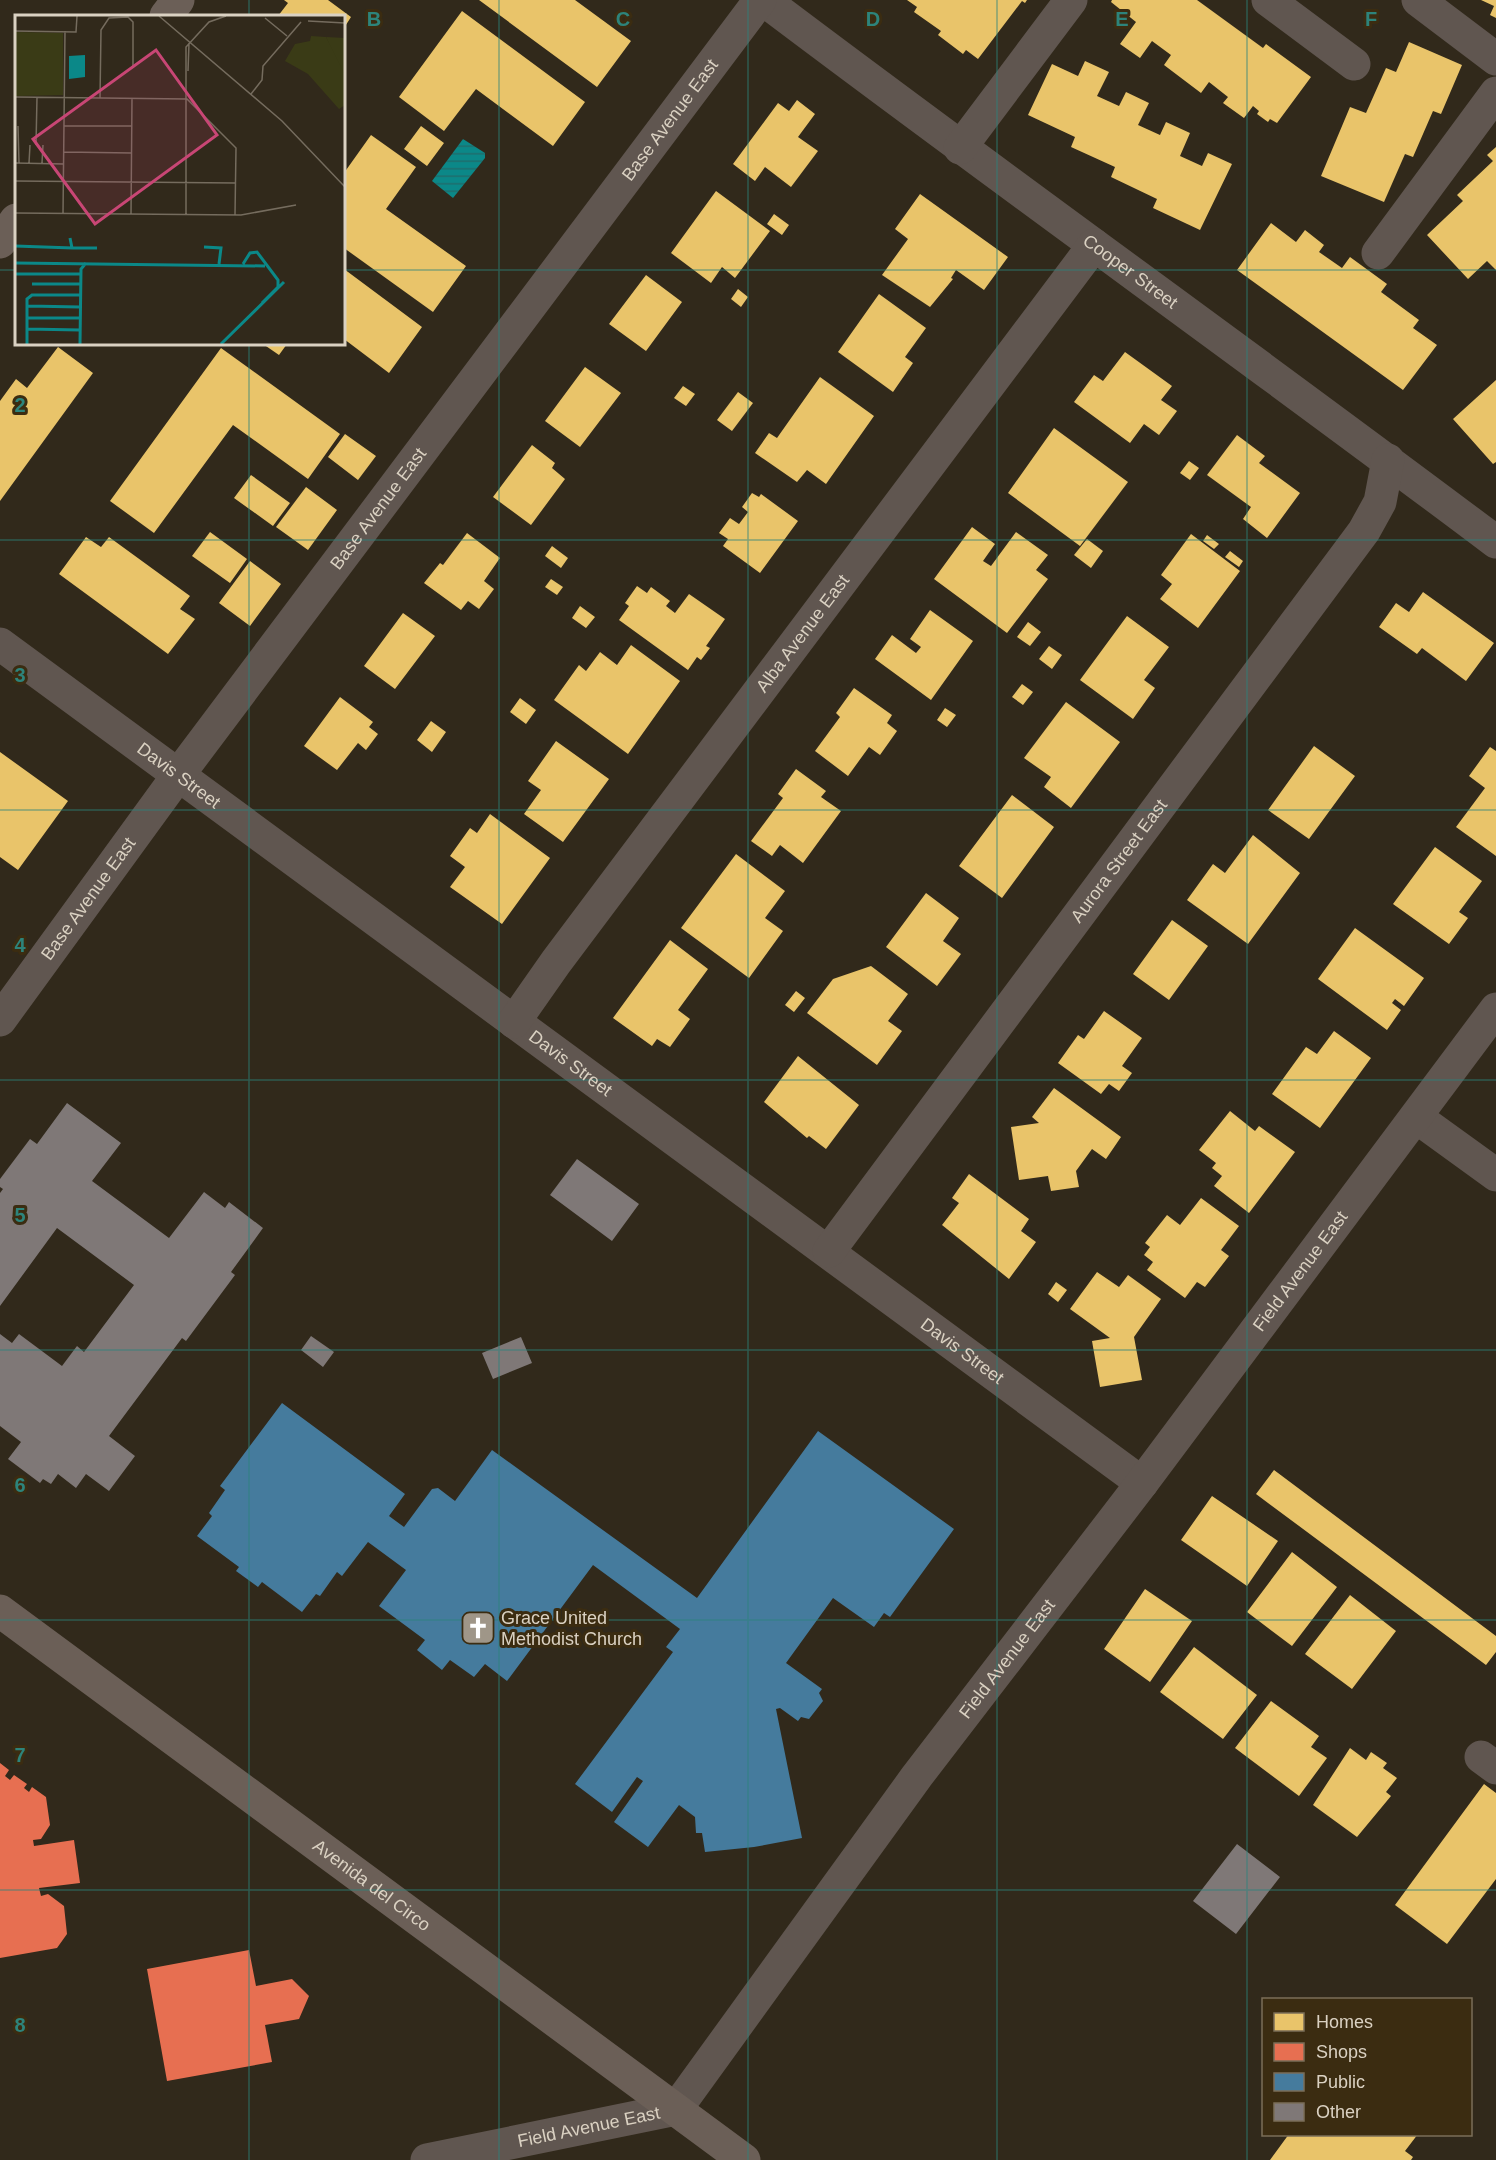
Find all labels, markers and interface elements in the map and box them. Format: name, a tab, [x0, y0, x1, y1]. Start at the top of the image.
text: B	[367, 8, 381, 30]
text: C	[616, 8, 630, 30]
text: D	[866, 8, 880, 30]
text: E	[1115, 8, 1129, 30]
text: F	[1365, 8, 1377, 30]
inset map	[15, 15, 345, 345]
street label: Base Avenue East	[618, 55, 722, 185]
street label: Cooper Street	[1079, 230, 1181, 313]
text: 2	[14, 394, 26, 416]
street label: Base Avenue East	[326, 444, 430, 573]
street label: Alba Avenue East	[752, 571, 853, 696]
text: 3	[14, 664, 26, 686]
street label: Davis Street	[133, 738, 224, 813]
street label: Aurora Street East	[1067, 795, 1171, 926]
street label: Base Avenue East	[37, 833, 140, 964]
text: 4	[14, 934, 26, 956]
street label: Davis Street	[525, 1026, 616, 1100]
text: 5	[14, 1204, 26, 1226]
street label: Field Avenue East	[1249, 1207, 1352, 1335]
street label: Davis Street	[917, 1314, 1008, 1388]
text: 6	[14, 1474, 26, 1496]
street label: Field Avenue East	[955, 1595, 1059, 1722]
place label: Grace United Methodist Church	[501, 1608, 642, 1649]
church icon: Grace United Methodist Church	[460, 1610, 496, 1646]
text: 7	[14, 1744, 26, 1766]
street label: Avenida del Circo	[309, 1835, 434, 1935]
legend	[1262, 1998, 1472, 2136]
text: Homes	[1316, 2012, 1373, 2032]
text: 8	[14, 2014, 26, 2036]
text: Shops	[1316, 2042, 1367, 2062]
text: Public	[1316, 2072, 1365, 2092]
text: Other	[1316, 2102, 1361, 2122]
street label: Field Avenue East	[516, 2103, 662, 2151]

